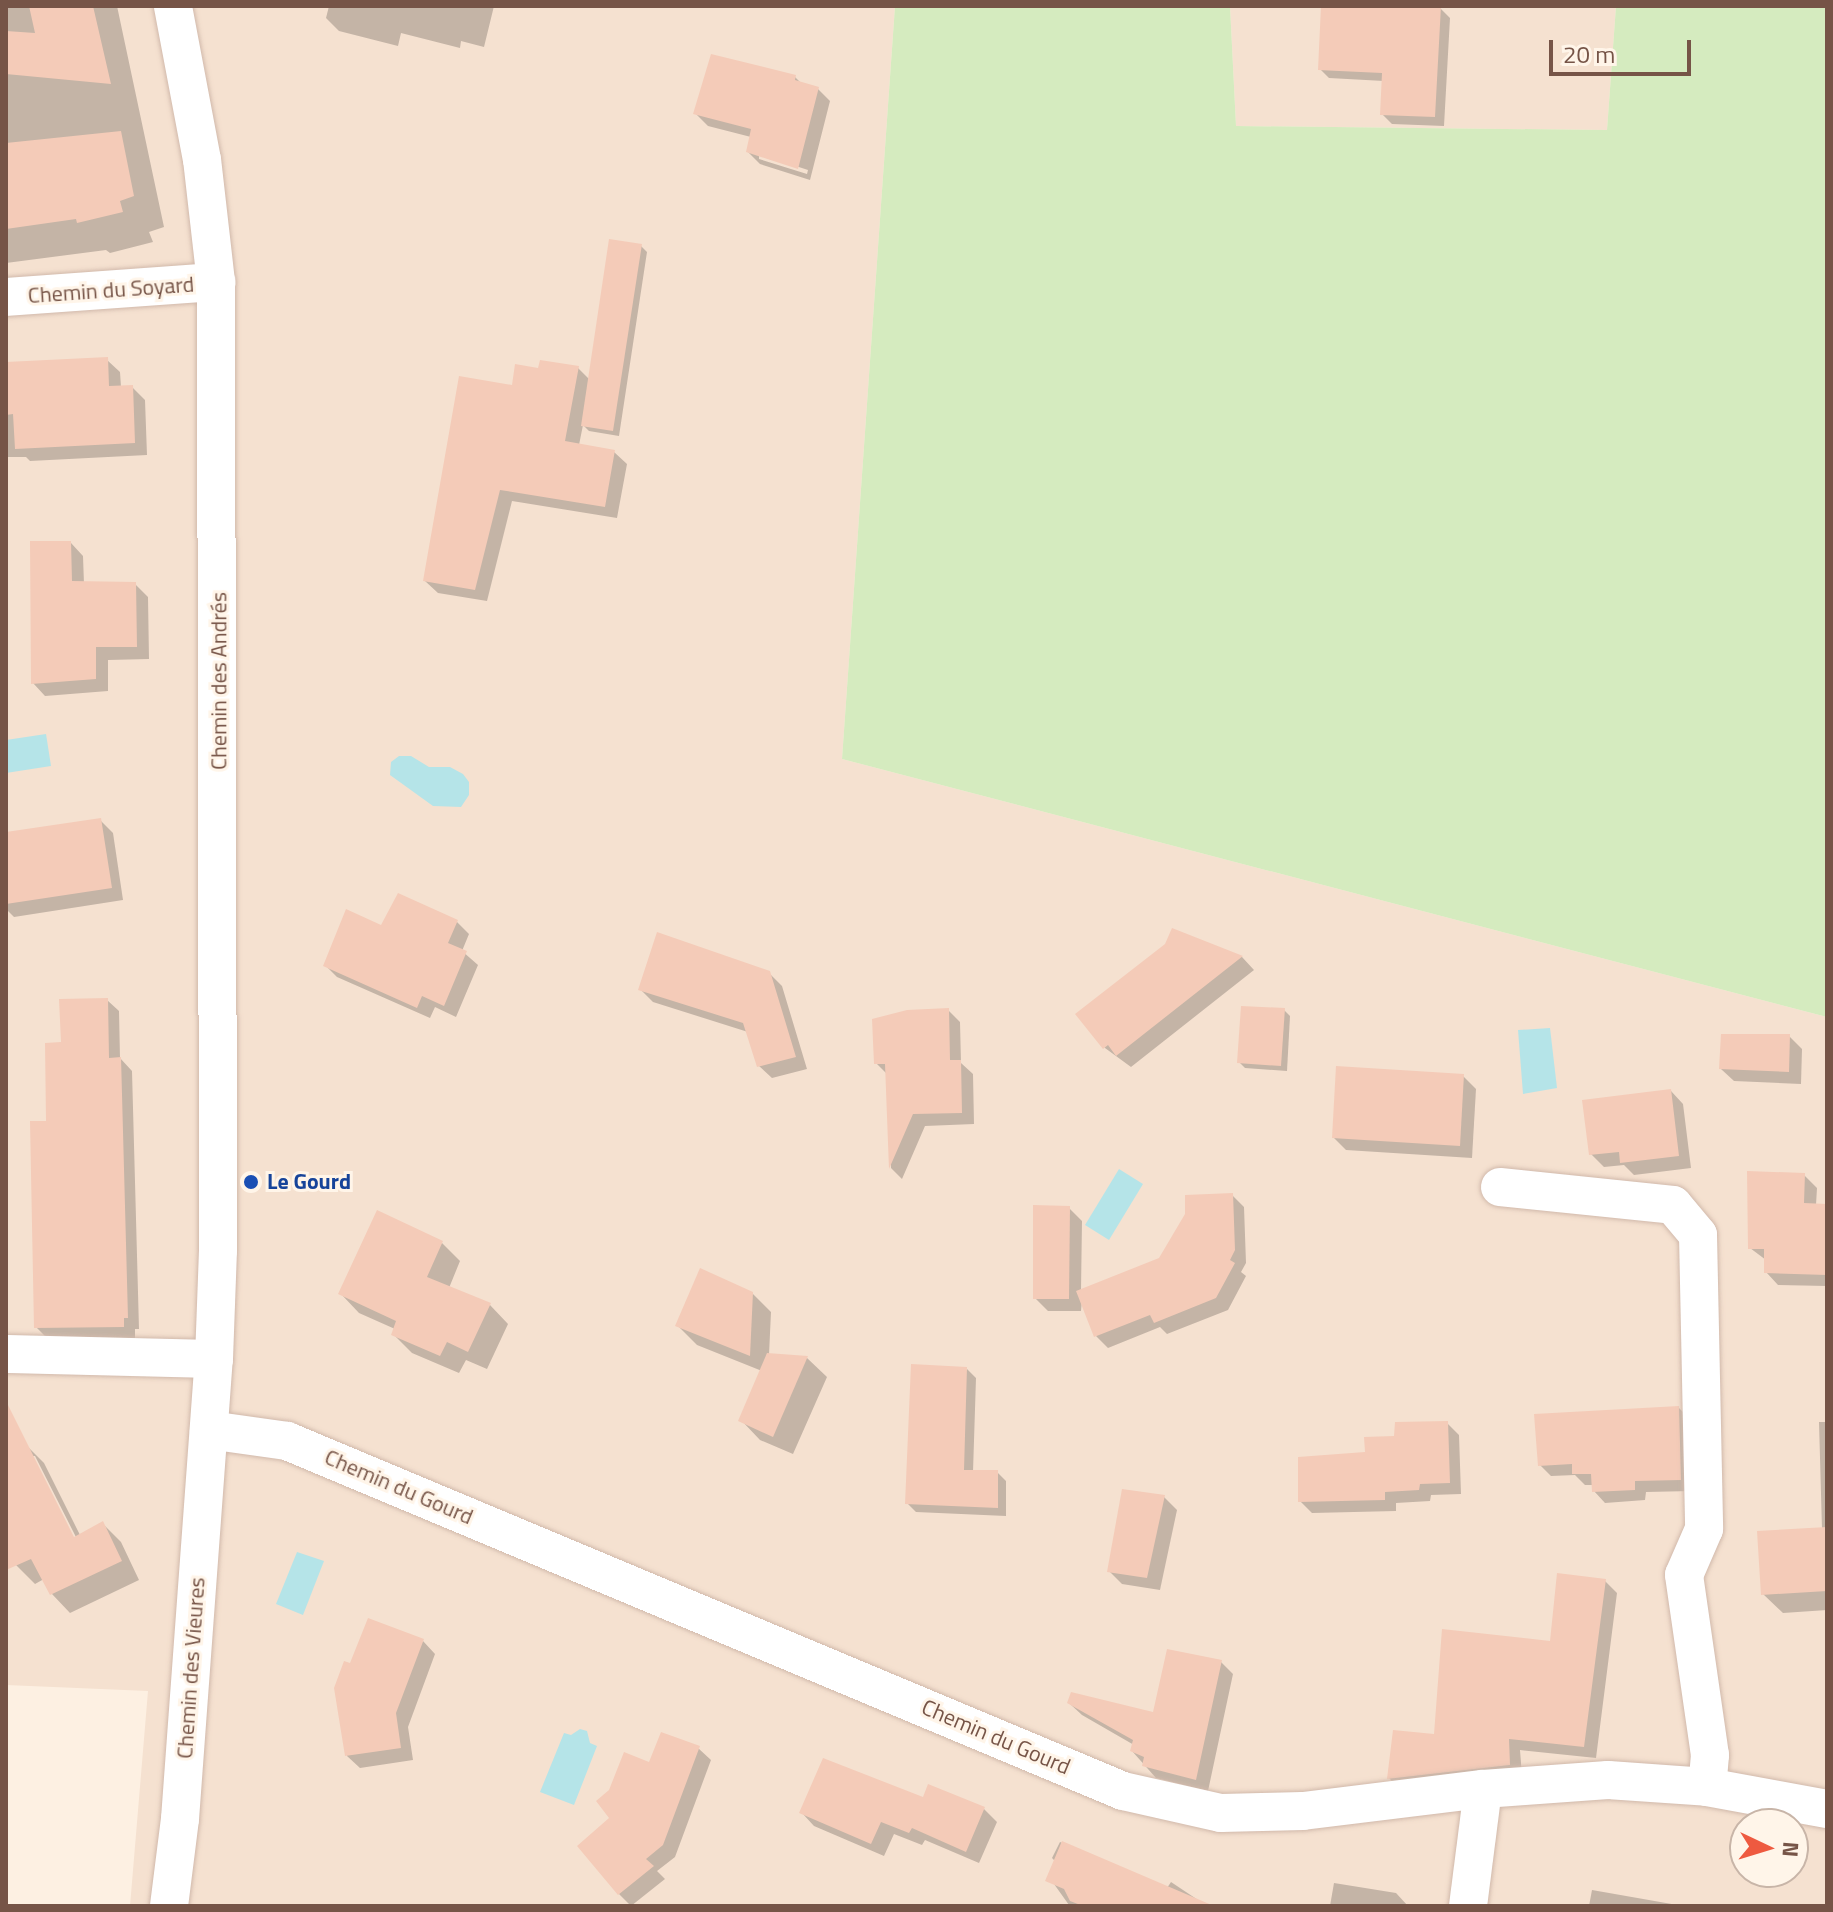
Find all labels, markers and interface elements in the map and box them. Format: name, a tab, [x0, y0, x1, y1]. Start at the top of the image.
scale bar	[1553, 24, 1695, 74]
text: 20 m	[1563, 36, 1615, 72]
street label: Chemin du Soyard	[27, 271, 195, 309]
street label: Chemin des Andrés	[206, 592, 232, 770]
place label: Le Gourd	[267, 1169, 351, 1195]
marker: Le Gourd	[242, 1173, 260, 1191]
street label: Chemin du Gourd	[321, 1444, 477, 1530]
street label: Chemin des Vieures	[171, 1576, 211, 1760]
street label: Chemin du Gourd	[918, 1694, 1074, 1780]
north arrow	[1729, 1808, 1809, 1888]
text: N	[1773, 1841, 1808, 1858]

